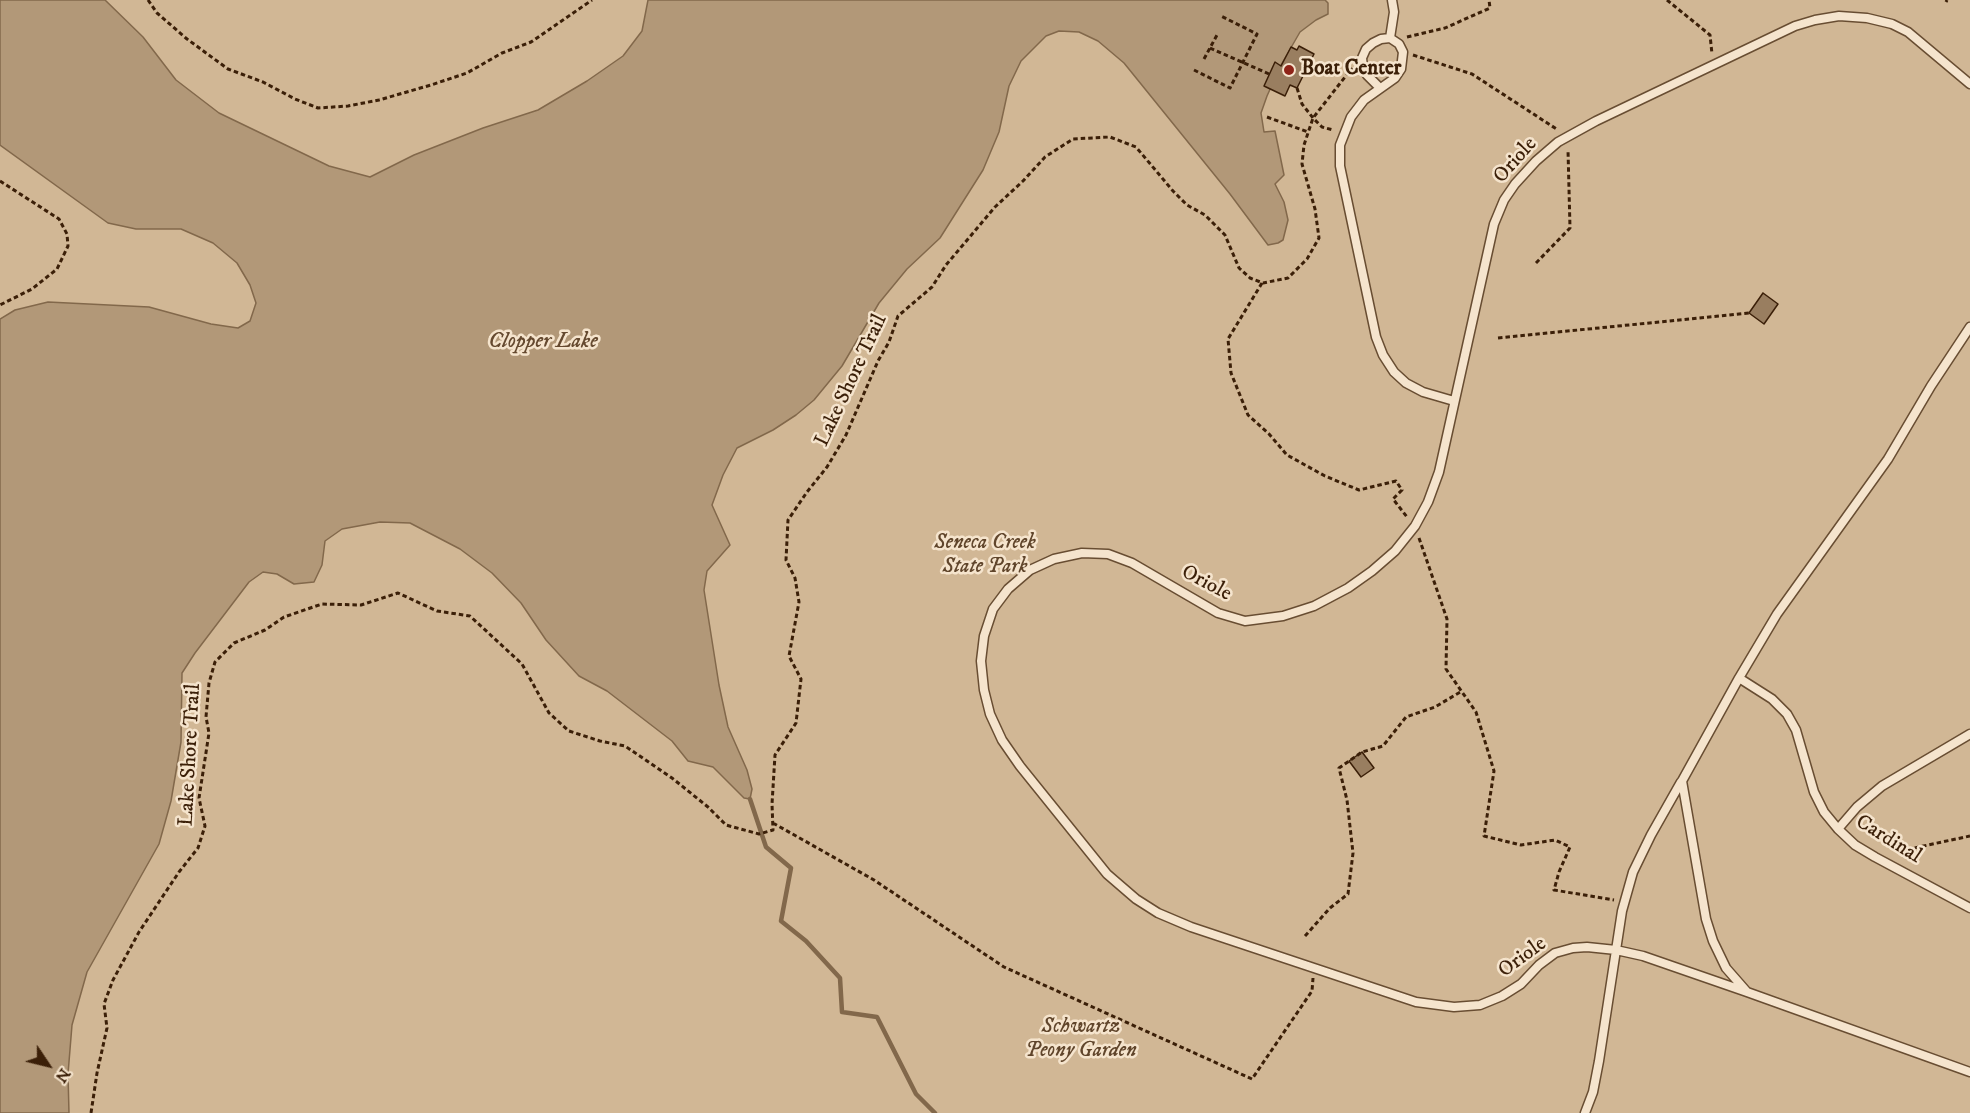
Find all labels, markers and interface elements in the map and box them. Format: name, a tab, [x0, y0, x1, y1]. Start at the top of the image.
place label: Boat Center	[1301, 57, 1401, 83]
marker: Boat Center	[1282, 63, 1296, 77]
street label: Oriole	[1489, 133, 1543, 189]
street label: Lake Shore Trail	[810, 311, 894, 451]
water label: Clopper Lake	[488, 329, 598, 355]
park label: Seneca Creek State Park	[934, 531, 1036, 581]
street label: Oriole	[1177, 560, 1235, 608]
street label: Lake Shore Trail	[175, 683, 207, 827]
street label: Cardinal	[1850, 810, 1926, 870]
street label: Oriole	[1494, 932, 1552, 984]
park label: Schwartz Peony Garden	[1025, 1015, 1137, 1065]
north arrow	[18, 1035, 78, 1095]
text: N	[51, 1064, 75, 1086]

